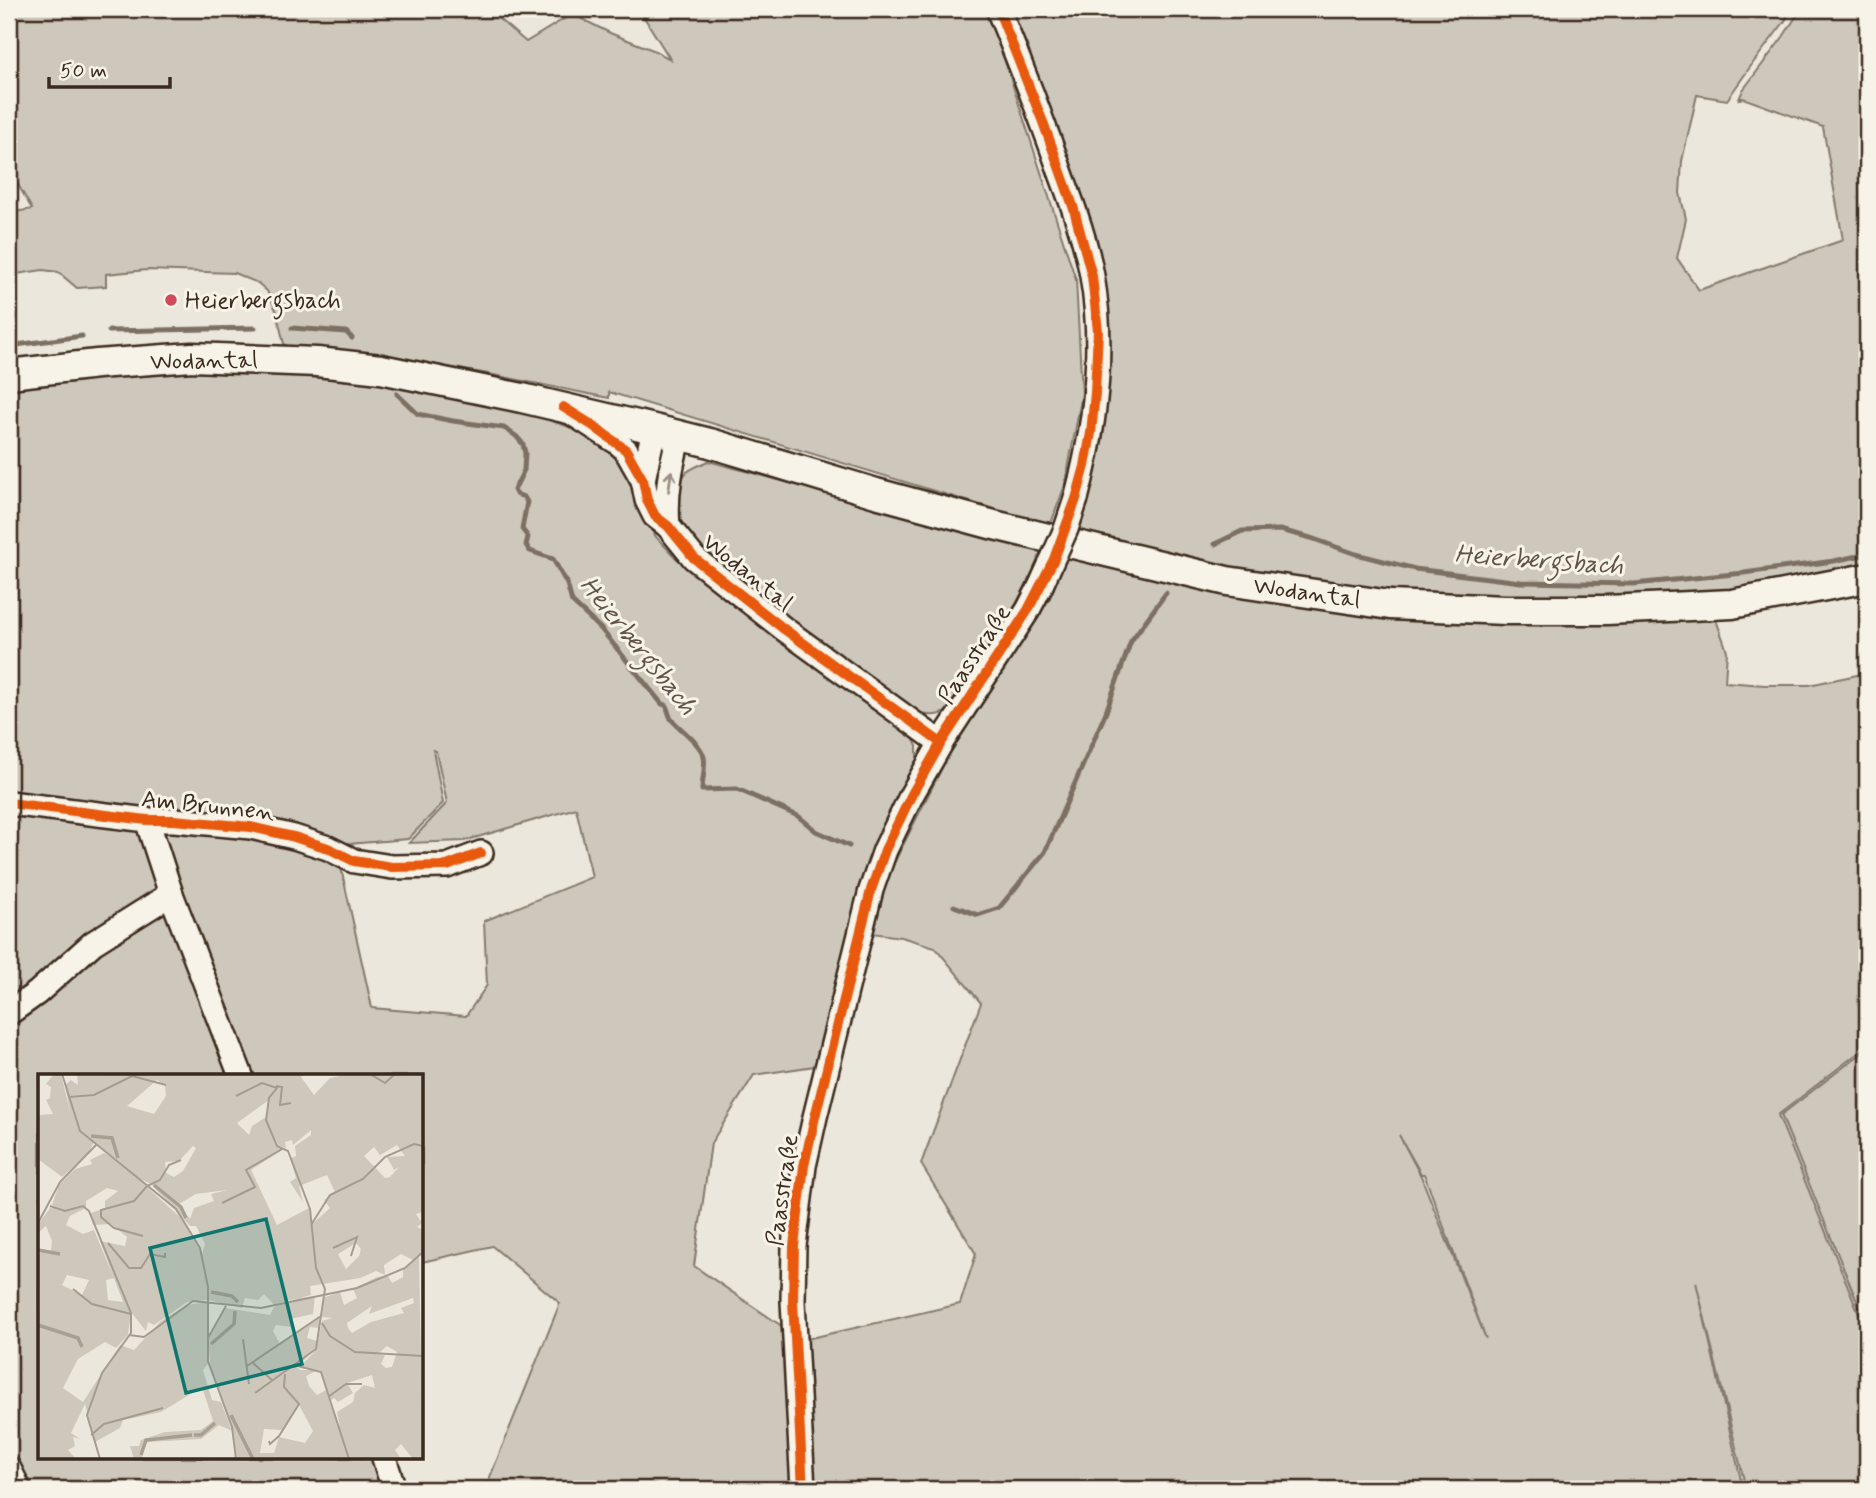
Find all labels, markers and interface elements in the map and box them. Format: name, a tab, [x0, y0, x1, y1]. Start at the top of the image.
scale bar	[49, 46, 170, 90]
text: 50 m	[60, 57, 107, 85]
place label: Heierbergsbach	[185, 286, 341, 320]
marker: Heierbergsbach	[163, 292, 179, 308]
street label: Wodantal	[150, 345, 258, 378]
one-way arrow	[663, 470, 676, 493]
street label: Wodantal	[695, 527, 799, 619]
water label: Heierbergsbach	[1453, 538, 1624, 587]
water label: Heierbergsbach	[569, 570, 704, 724]
street label: Wodantal	[1251, 571, 1362, 616]
street label: Paasstraße	[932, 599, 1019, 710]
street label: Am Brunnen	[140, 784, 276, 829]
inset map	[38, 1074, 424, 1460]
street label: Paasstraße	[760, 1132, 807, 1248]

